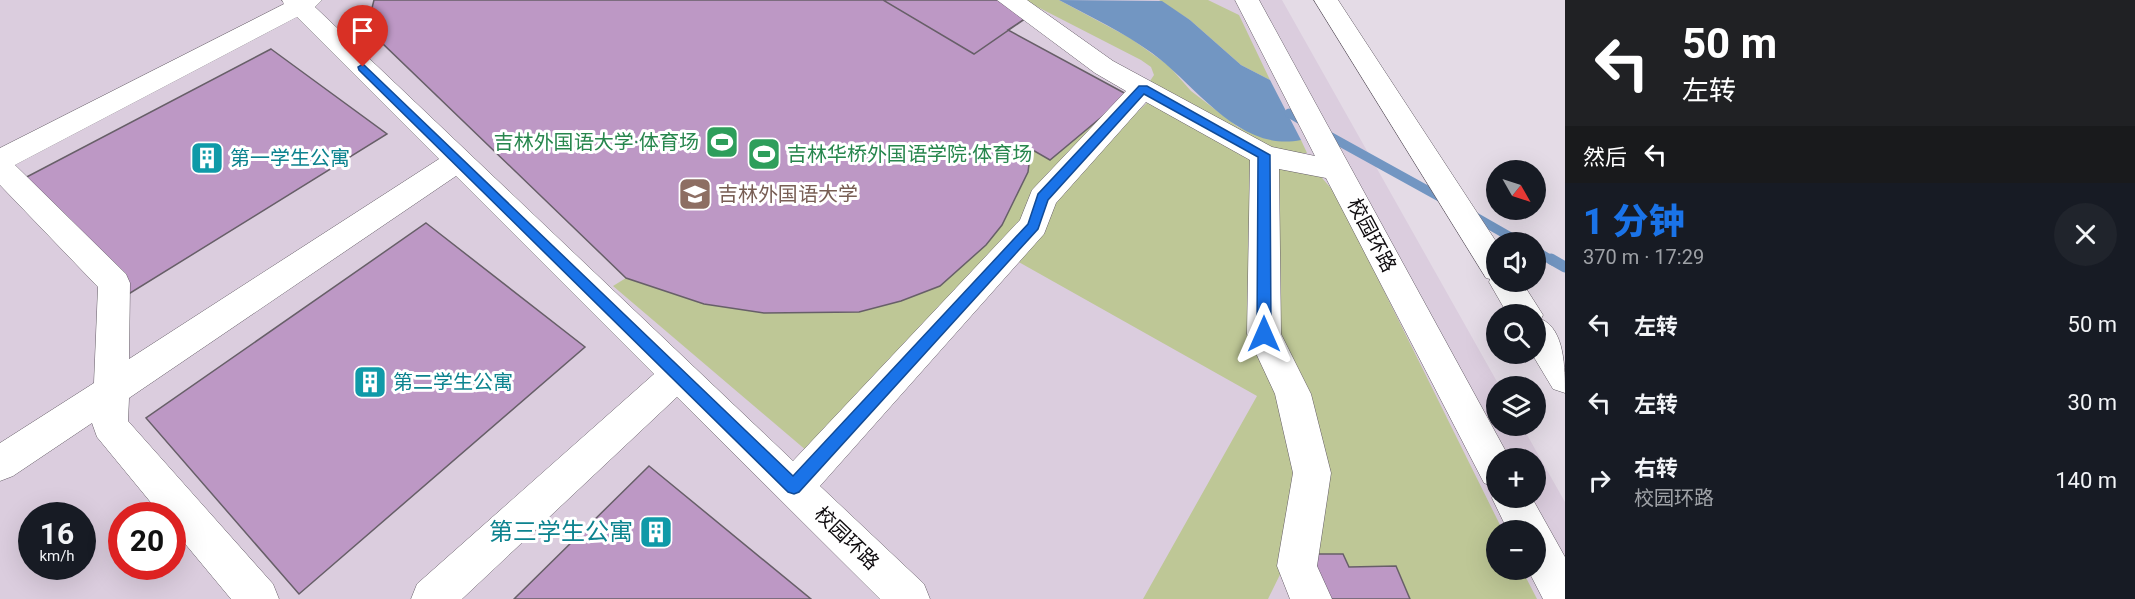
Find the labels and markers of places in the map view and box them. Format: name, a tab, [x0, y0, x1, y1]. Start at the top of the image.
pin	[337, 5, 388, 67]
sports icon: 吉林外国语大学·体育场	[704, 124, 740, 160]
place label: 吉林外国语大学·体育场	[494, 130, 699, 154]
sports icon: 吉林华桥外国语学院·体育场	[746, 136, 782, 172]
building icon: 第一学生公寓	[189, 140, 225, 176]
place label: 吉林华桥外国语学院·体育场	[787, 142, 1032, 166]
place label: 第一学生公寓	[230, 146, 350, 170]
school or university icon: 吉林外国语大学	[677, 176, 713, 212]
place label: 吉林外国语大学	[718, 182, 858, 206]
building icon: 第二学生公寓	[352, 364, 388, 400]
place label: 第二学生公寓	[393, 370, 513, 394]
building icon: 第三学生公寓	[638, 514, 674, 550]
place label: 第三学生公寓	[489, 518, 633, 546]

